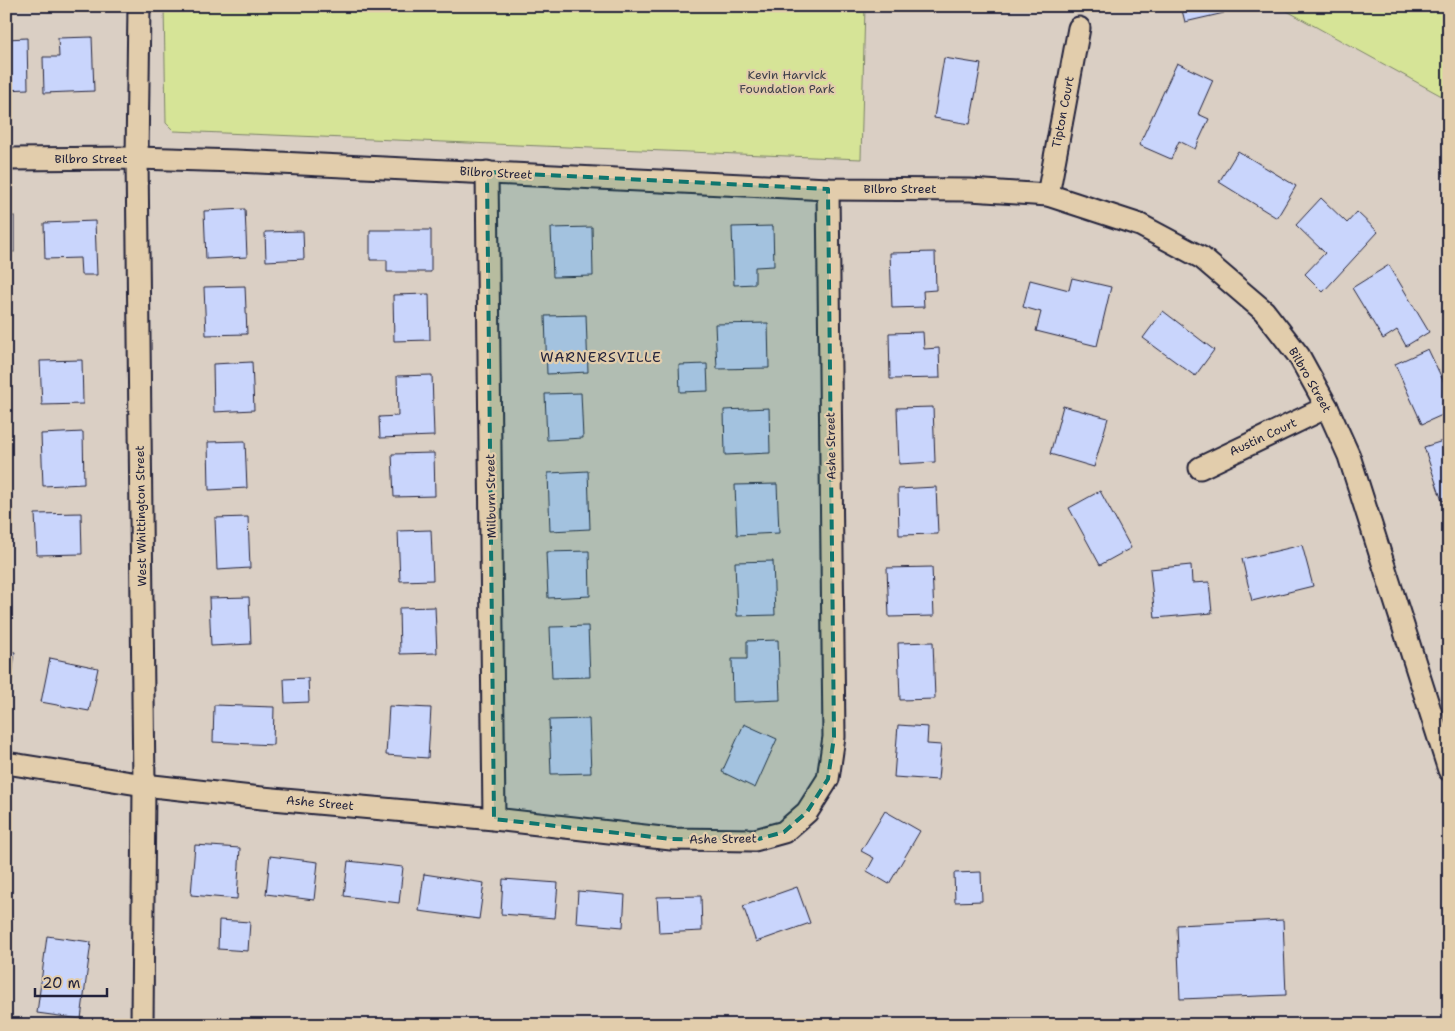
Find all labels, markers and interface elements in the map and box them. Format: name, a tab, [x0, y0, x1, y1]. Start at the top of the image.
park label: Kevin Harvick Foundation Park	[739, 67, 835, 97]
street label: Tipton Court	[1048, 75, 1078, 149]
street label: Bilbro Street	[55, 151, 127, 167]
street label: Bilbro Street	[459, 163, 533, 183]
street label: Bilbro Street	[864, 181, 936, 197]
street label: Bilbro Street	[1285, 344, 1335, 416]
district label: WARNERSVILLE	[540, 348, 662, 366]
street label: Ashe Street	[822, 412, 840, 480]
street label: Austin Court	[1227, 414, 1299, 460]
street label: West Whittington Street	[132, 445, 150, 587]
street label: Milburn Street	[482, 454, 500, 538]
street label: Ashe Street	[285, 792, 355, 814]
street label: Ashe Street	[689, 830, 757, 848]
scale bar	[35, 966, 108, 998]
text: 20 m	[42, 973, 81, 993]

